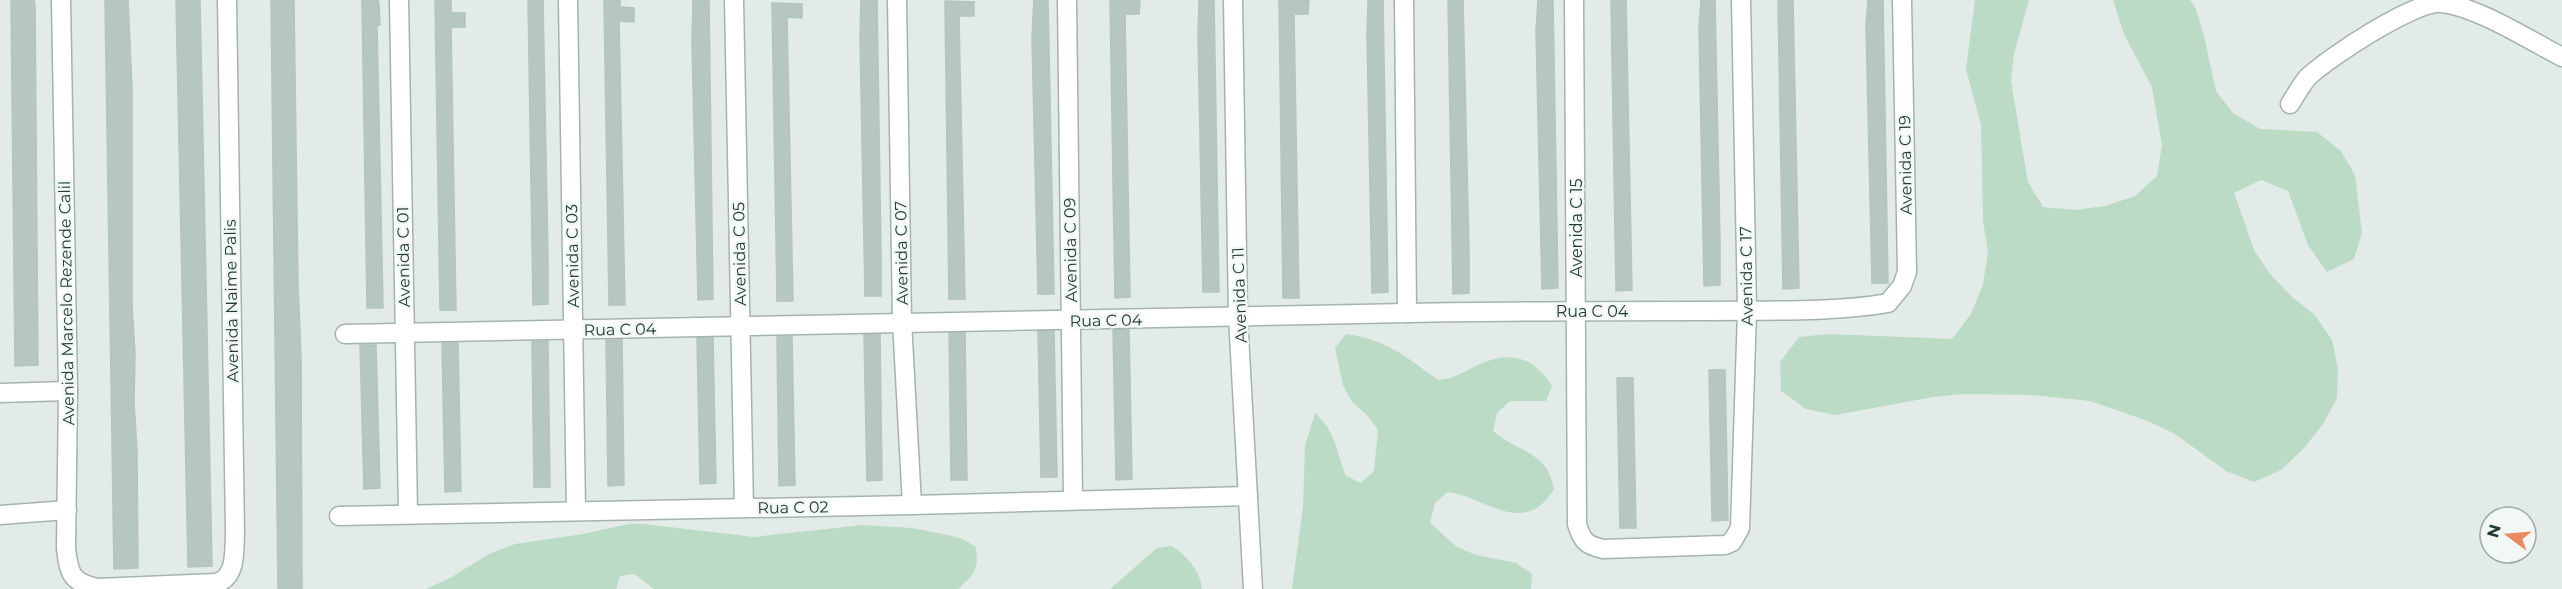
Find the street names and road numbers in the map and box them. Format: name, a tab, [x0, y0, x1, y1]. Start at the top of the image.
street label: Avenida C 19	[1895, 115, 1916, 215]
street label: Avenida C 15	[1567, 178, 1586, 278]
street label: Avenida Marcelo Rezende Calil	[55, 181, 78, 425]
street label: Avenida C 09	[1060, 198, 1081, 302]
street label: Avenida C 07	[891, 201, 912, 305]
street label: Avenida C 05	[729, 202, 750, 306]
street label: Avenida C 03	[562, 204, 583, 308]
street label: Avenida C 01	[393, 207, 414, 307]
street label: Avenida Naime Palis	[221, 219, 242, 383]
street label: Avenida C 17	[1736, 226, 1757, 326]
street label: Avenida C 11	[1228, 247, 1251, 343]
street label: Rua C 04	[1556, 302, 1629, 321]
street label: Rua C 04	[1070, 310, 1143, 331]
street label: Rua C 04	[584, 319, 657, 340]
street label: Rua C 02	[757, 497, 829, 518]

